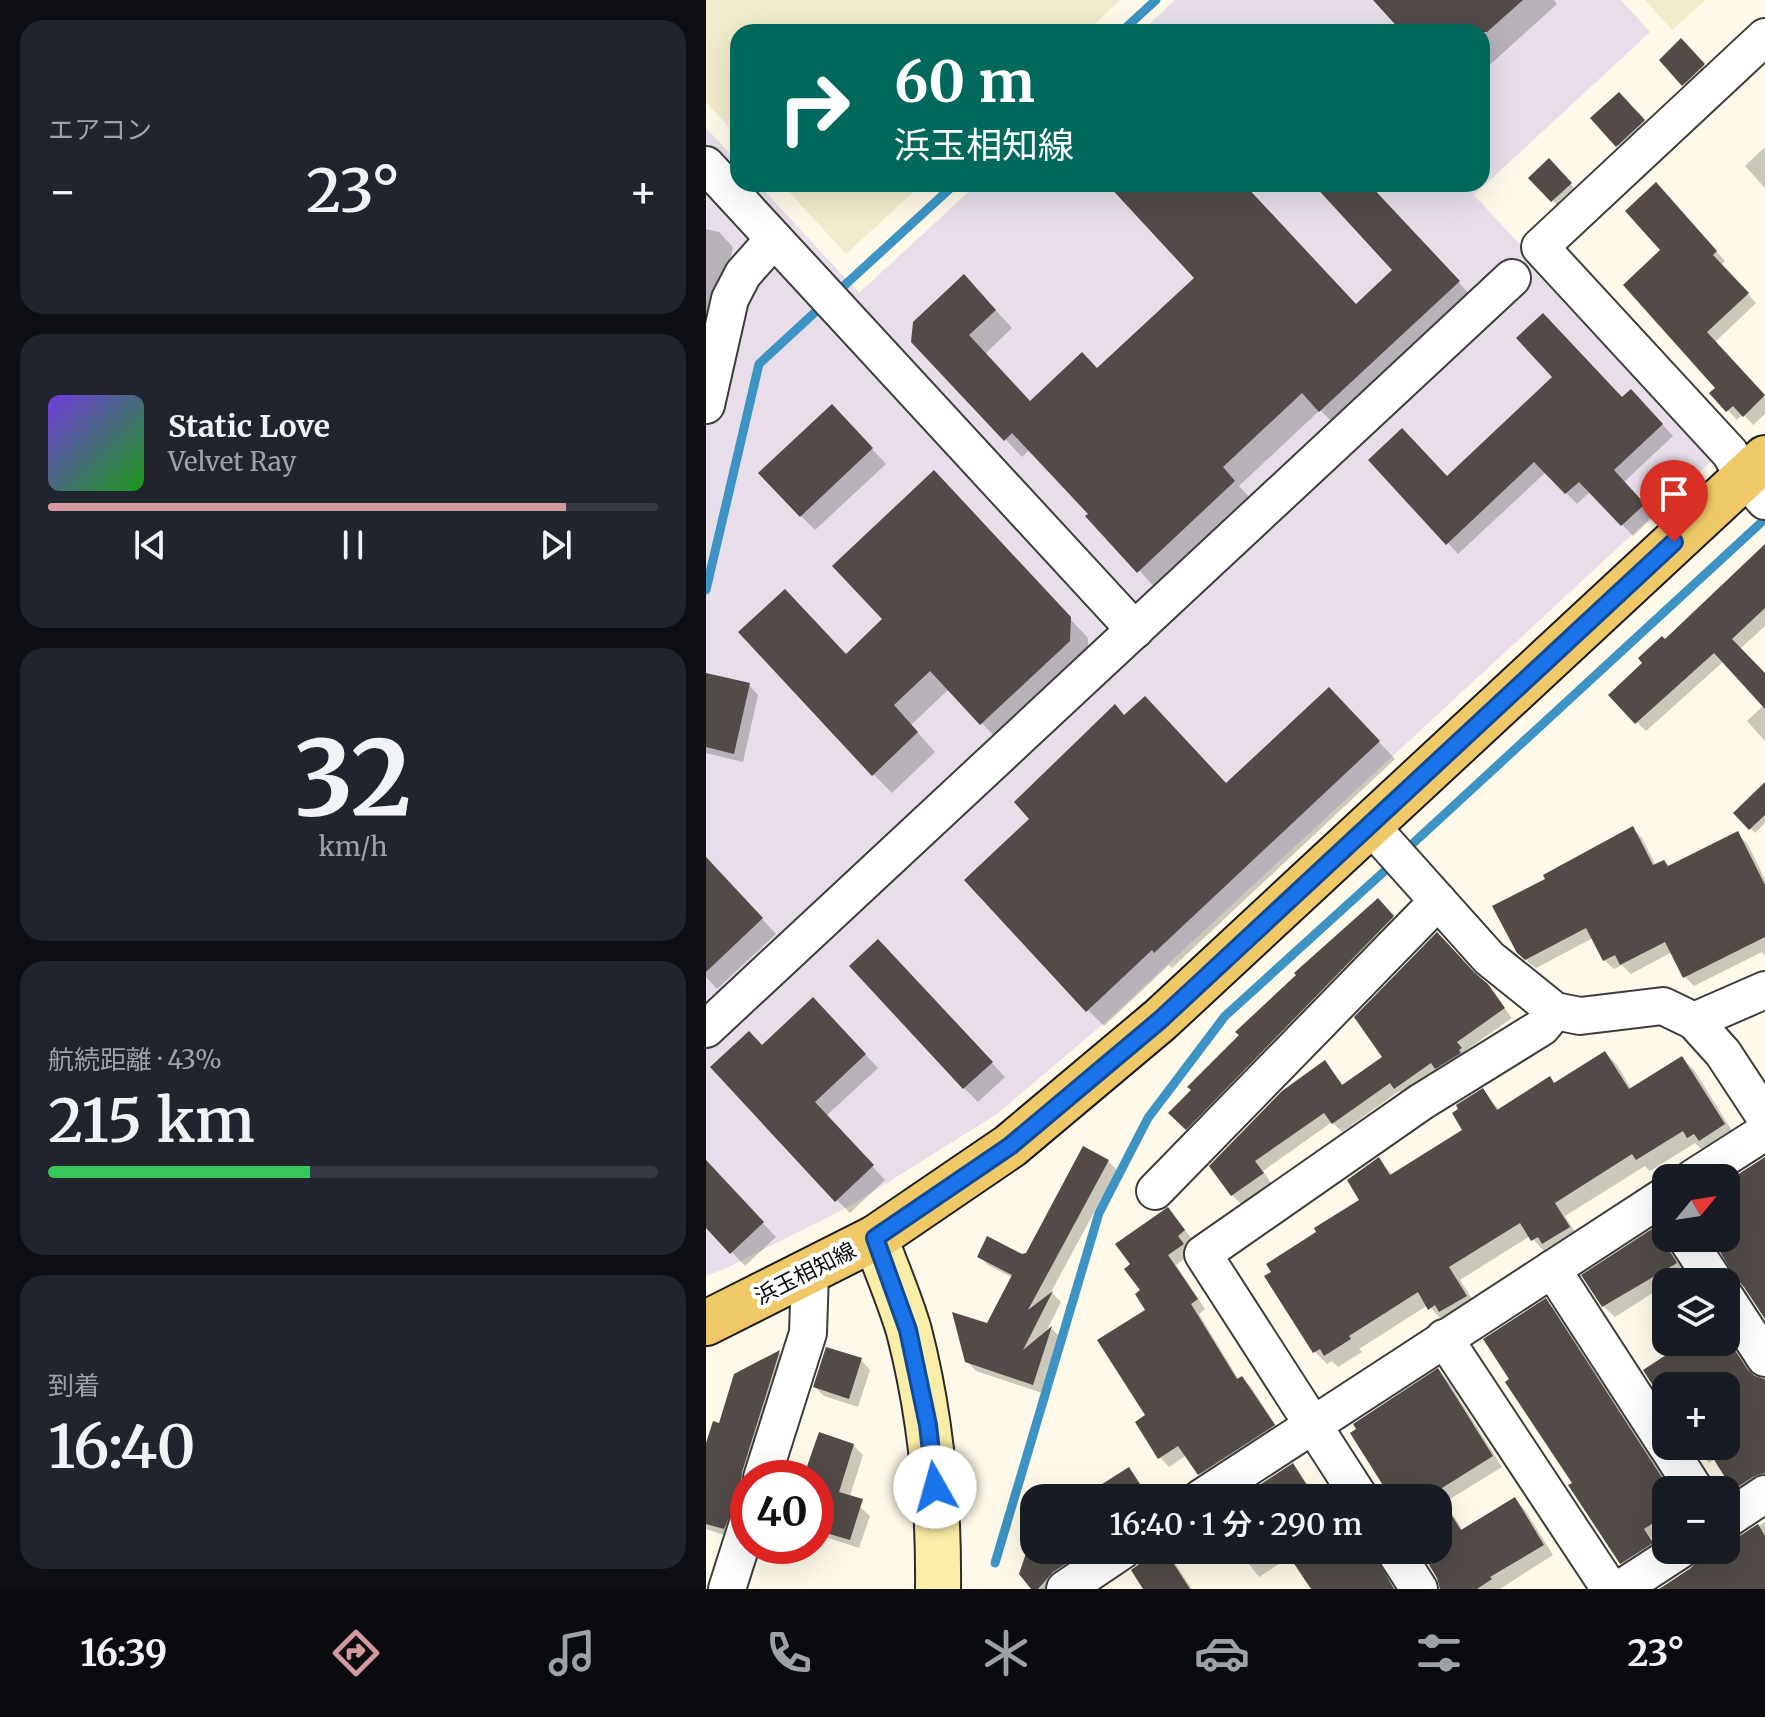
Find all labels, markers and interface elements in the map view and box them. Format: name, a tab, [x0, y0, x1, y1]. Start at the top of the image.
text: 60 m	[894, 47, 1035, 117]
icon: right	[762, 56, 866, 160]
text: エアコン	[48, 113, 152, 146]
text: 浜玉相知線	[894, 123, 1074, 168]
text: 23°	[306, 153, 400, 228]
text: −	[48, 164, 77, 219]
text: +	[629, 164, 658, 219]
text: Static Love	[168, 407, 330, 445]
text: Velvet Ray	[168, 445, 296, 478]
pin	[1640, 460, 1708, 542]
icon: arrive	[1652, 472, 1696, 516]
icon: previous	[128, 523, 172, 567]
icon: pause	[331, 523, 375, 567]
icon: next	[534, 523, 578, 567]
text: 32	[294, 713, 412, 843]
text: km/h	[319, 830, 387, 863]
text: 航続距離 · 43%	[48, 1043, 222, 1076]
text: 215 km	[48, 1083, 255, 1158]
north arrow	[1652, 1164, 1740, 1252]
map controls	[1652, 1164, 1740, 1564]
street label: 浜玉相知線	[750, 1236, 860, 1310]
button: layers	[1652, 1268, 1740, 1356]
text: 到着	[48, 1369, 100, 1402]
button: +	[1652, 1372, 1740, 1460]
text: 16:40	[48, 1409, 196, 1484]
position arrow	[893, 1445, 977, 1529]
speed limit sign: 40	[730, 1460, 834, 1564]
button: −	[1652, 1476, 1740, 1564]
text: 16:40 · 1 分 · 290 m	[1109, 1505, 1363, 1543]
icon: directions	[328, 1625, 384, 1681]
icon: music	[544, 1625, 600, 1681]
icon: phone	[761, 1625, 817, 1681]
icon: climate	[978, 1625, 1034, 1681]
icon: car	[1194, 1625, 1250, 1681]
icon: filters	[1411, 1625, 1467, 1681]
text: 16:39	[80, 1631, 167, 1676]
text: 23°	[1628, 1631, 1685, 1676]

